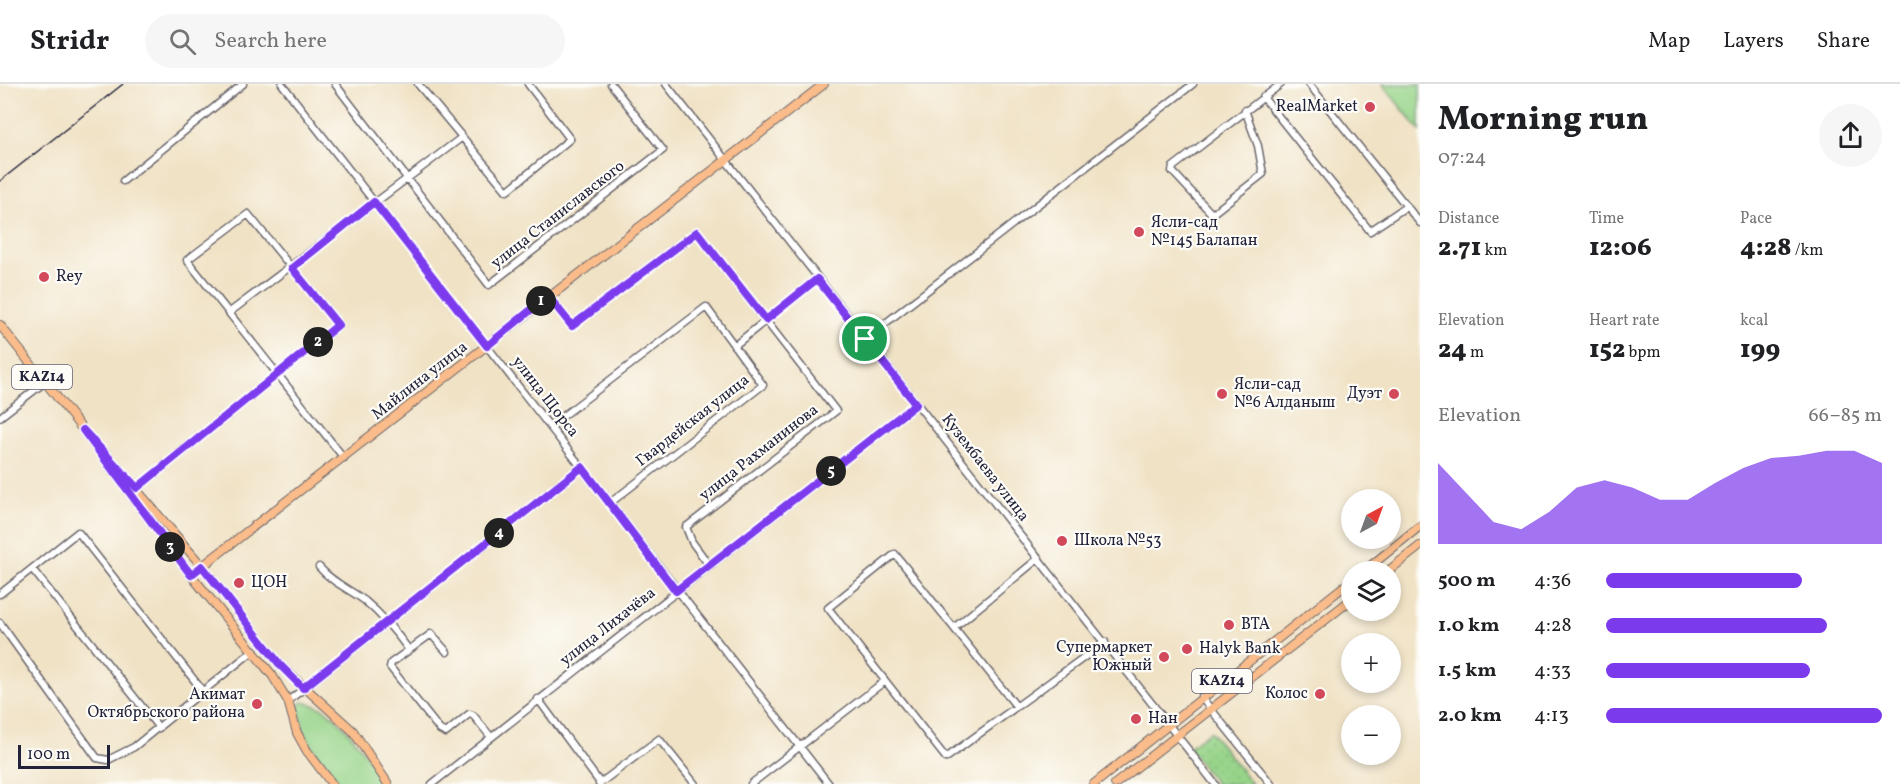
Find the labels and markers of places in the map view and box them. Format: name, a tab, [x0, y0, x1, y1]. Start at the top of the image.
place label: RealMarket	[1276, 96, 1358, 118]
marker: RealMarket	[1363, 100, 1377, 114]
place label: Ясли-сад №145 Балапан	[1151, 212, 1258, 252]
marker: Ясли-сад №145 Балапан	[1132, 225, 1146, 239]
place label: Rey	[56, 266, 83, 288]
marker: Rey	[37, 270, 51, 284]
pin: 1	[526, 286, 556, 316]
pin	[839, 313, 890, 364]
pin: 2	[303, 327, 333, 357]
place label: Ясли-сад №6 Алданыш	[1234, 374, 1335, 414]
place label: Дуэт	[1347, 383, 1382, 405]
marker: Ясли-сад №6 Алданыш	[1215, 387, 1229, 401]
marker: Дуэт	[1387, 387, 1401, 401]
pin: 5	[816, 456, 846, 486]
pin: 4	[484, 518, 514, 548]
place label: Школа №53	[1074, 530, 1161, 552]
pin: 3	[155, 532, 185, 562]
marker: Школа №53	[1055, 534, 1069, 548]
place label: ЦОН	[251, 572, 287, 594]
marker: ЦОН	[232, 576, 246, 590]
place label: BTA	[1241, 614, 1270, 636]
marker: BTA	[1222, 618, 1236, 632]
place label: Супермаркет Южный	[1056, 637, 1152, 677]
place label: Halyk Bank	[1199, 638, 1281, 660]
marker: Halyk Bank	[1180, 642, 1194, 656]
marker: Супермаркет Южный	[1157, 650, 1171, 664]
place label: Колос	[1265, 683, 1308, 705]
place label: Акимат Октябрьского района	[87, 684, 245, 724]
marker: Колос	[1313, 687, 1327, 701]
marker: Акимат Октябрьского района	[250, 697, 264, 711]
place label: Нан	[1148, 708, 1178, 730]
marker: Нан	[1129, 712, 1143, 726]

